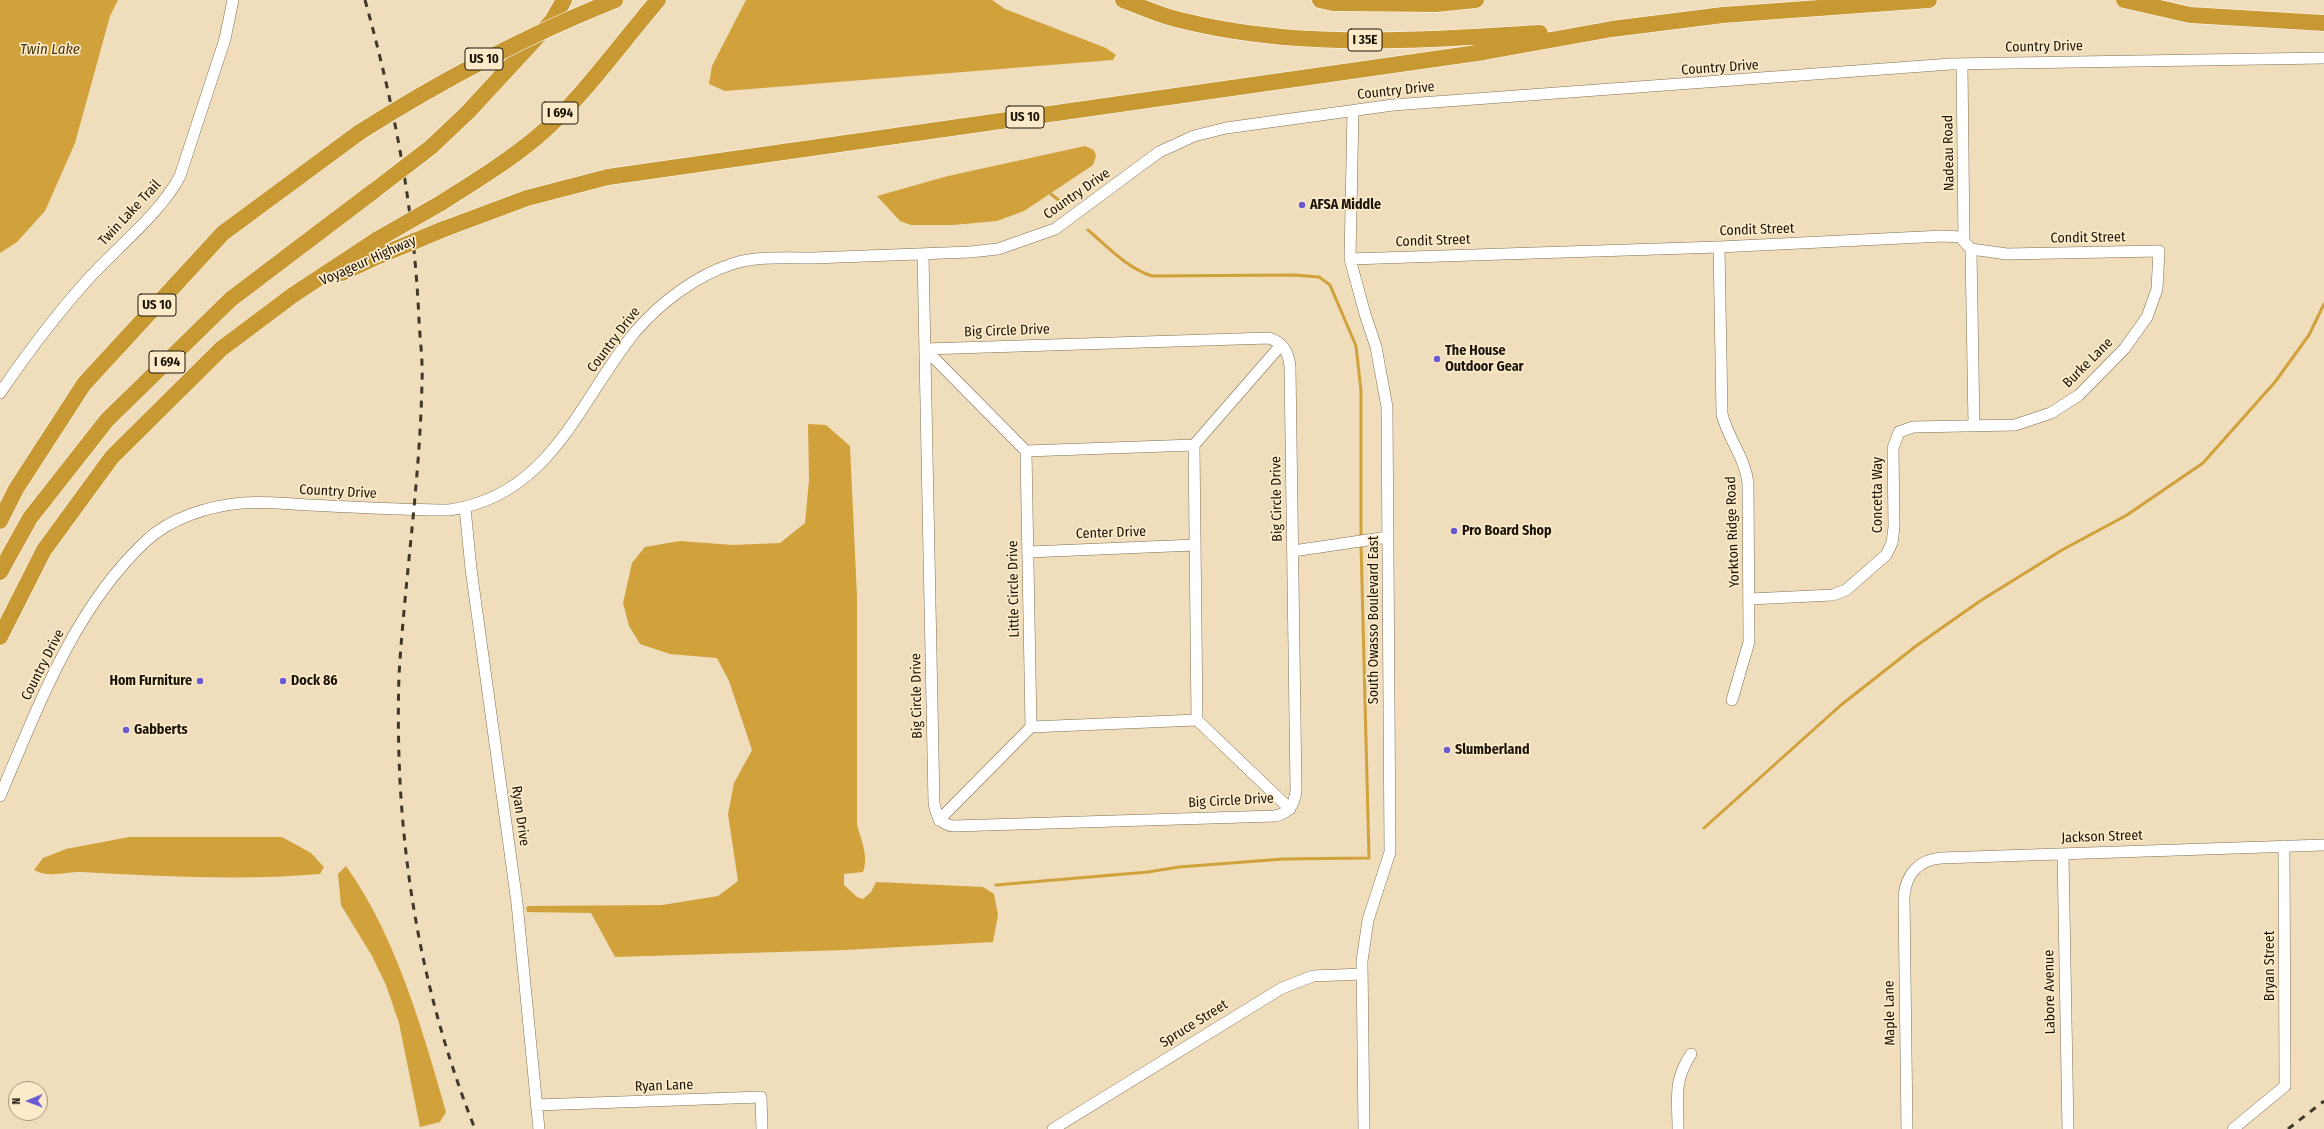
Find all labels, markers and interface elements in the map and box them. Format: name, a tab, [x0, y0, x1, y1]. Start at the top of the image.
road number: I 35E	[1348, 29, 1382, 51]
street label: Country Drive	[2005, 38, 2083, 56]
water label: Twin Lake	[20, 41, 80, 59]
road number: US 10	[465, 48, 503, 70]
street label: Country Drive	[1681, 57, 1759, 79]
street label: Country Drive	[1357, 79, 1435, 103]
road number: I 694	[542, 102, 578, 124]
road number: US 10	[1006, 106, 1044, 128]
street label: Nadeau Road	[1940, 115, 1958, 191]
street label: Country Drive	[1040, 165, 1114, 223]
street label: Twin Lake Trail	[95, 177, 165, 249]
place label: AFSA Middle	[1310, 197, 1381, 213]
marker: AFSA Middle	[1297, 200, 1307, 210]
street label: Condit Street	[1719, 220, 1795, 240]
street label: Condit Street	[2050, 229, 2126, 247]
street label: Condit Street	[1395, 231, 1471, 251]
street label: Voyageur Highway	[317, 232, 419, 290]
road number: US 10	[138, 294, 176, 316]
street label: Country Drive	[584, 304, 644, 376]
street label: Big Circle Drive	[964, 321, 1050, 341]
street label: Burke Lane	[2060, 335, 2116, 391]
place label: The House Outdoor Gear	[1445, 343, 1524, 376]
road number: I 694	[149, 351, 185, 373]
marker: The House Outdoor Gear	[1432, 354, 1442, 364]
street label: Big Circle Drive	[1268, 456, 1286, 542]
street label: Concetta Way	[1870, 457, 1886, 533]
street label: Yorkton Ridge Road	[1723, 476, 1743, 588]
street label: Country Drive	[299, 482, 377, 502]
street label: Center Drive	[1076, 523, 1146, 543]
place label: Pro Board Shop	[1462, 523, 1552, 539]
marker: Pro Board Shop	[1449, 526, 1459, 536]
street label: South Owasso Boulevard East	[1366, 536, 1382, 704]
street label: Little Circle Drive	[1005, 540, 1023, 638]
street label: Country Drive	[18, 627, 68, 703]
street label: Big Circle Drive	[908, 653, 926, 739]
place label: Hom Furniture	[109, 673, 192, 689]
place label: Dock 86	[291, 673, 338, 689]
marker: Hom Furniture	[195, 676, 205, 686]
marker: Dock 86	[278, 676, 288, 686]
place label: Gabberts	[134, 722, 188, 738]
marker: Gabberts	[121, 725, 131, 735]
place label: Slumberland	[1455, 742, 1530, 758]
marker: Slumberland	[1442, 745, 1452, 755]
street label: Ryan Drive	[507, 785, 533, 847]
street label: Big Circle Drive	[1188, 790, 1274, 812]
street label: Jackson Street	[2061, 827, 2143, 847]
street label: Bryan Street	[2262, 931, 2278, 1001]
street label: Labore Avenue	[2041, 950, 2059, 1034]
street label: Maple Lane	[1881, 980, 1899, 1046]
street label: Spruce Street	[1157, 996, 1231, 1052]
street label: Ryan Lane	[634, 1077, 694, 1095]
north arrow	[8, 1081, 48, 1121]
text: N	[10, 1098, 23, 1105]

